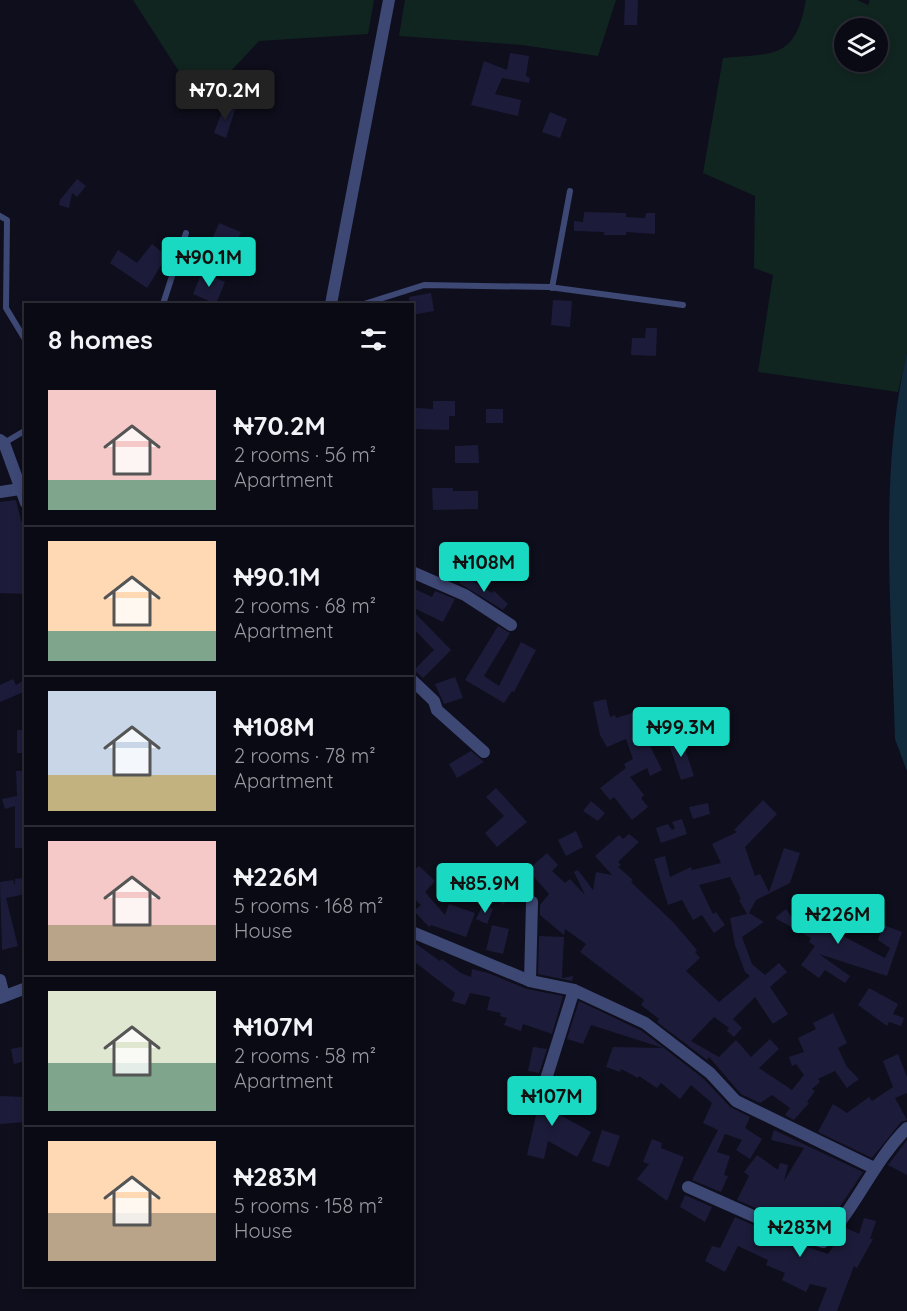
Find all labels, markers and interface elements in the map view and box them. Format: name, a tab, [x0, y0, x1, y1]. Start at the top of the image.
map controls	[834, 18, 888, 72]
button: layers	[834, 18, 888, 72]
pin: ₦70.2M	[176, 70, 274, 121]
text: ₦70.2M	[190, 77, 260, 102]
pin: ₦90.1M	[160, 237, 258, 288]
text: ₦90.1M	[176, 244, 242, 269]
text: 8 homes	[48, 323, 153, 356]
icon: filters	[357, 323, 390, 356]
text: ₦70.2M	[234, 409, 326, 442]
icon: home	[96, 414, 168, 486]
text: 2 rooms · 56 m²	[234, 442, 376, 467]
text: Apartment	[234, 467, 334, 492]
pin: ₦108M	[442, 542, 526, 593]
text: ₦108M	[453, 549, 515, 574]
text: ₦90.1M	[234, 560, 320, 593]
icon: home	[96, 565, 168, 637]
text: 2 rooms · 68 m²	[234, 593, 376, 618]
text: Apartment	[234, 618, 334, 643]
pin: ₦99.3M	[632, 707, 730, 758]
text: ₦108M	[234, 710, 315, 743]
text: ₦99.3M	[647, 714, 715, 739]
icon: home	[96, 715, 168, 787]
text: 2 rooms · 78 m²	[234, 743, 376, 768]
text: Apartment	[234, 768, 334, 793]
text: ₦226M	[234, 860, 318, 893]
pin: ₦85.9M	[436, 863, 534, 914]
icon: home	[96, 865, 168, 937]
text: ₦85.9M	[450, 870, 520, 895]
text: 5 rooms · 168 m²	[234, 893, 383, 918]
pin: ₦226M	[796, 894, 880, 945]
text: ₦226M	[806, 901, 870, 926]
text: House	[234, 918, 293, 943]
text: ₦107M	[234, 1010, 314, 1043]
icon: home	[96, 1015, 168, 1087]
text: 2 rooms · 58 m²	[234, 1043, 376, 1068]
text: Apartment	[234, 1068, 334, 1093]
pin: ₦107M	[510, 1076, 594, 1127]
text: ₦107M	[521, 1083, 583, 1108]
text: ₦283M	[234, 1160, 317, 1193]
icon: home	[96, 1165, 168, 1237]
text: 5 rooms · 158 m²	[234, 1193, 383, 1218]
pin: ₦283M	[758, 1207, 842, 1258]
text: ₦283M	[768, 1214, 832, 1239]
text: House	[234, 1218, 293, 1243]

